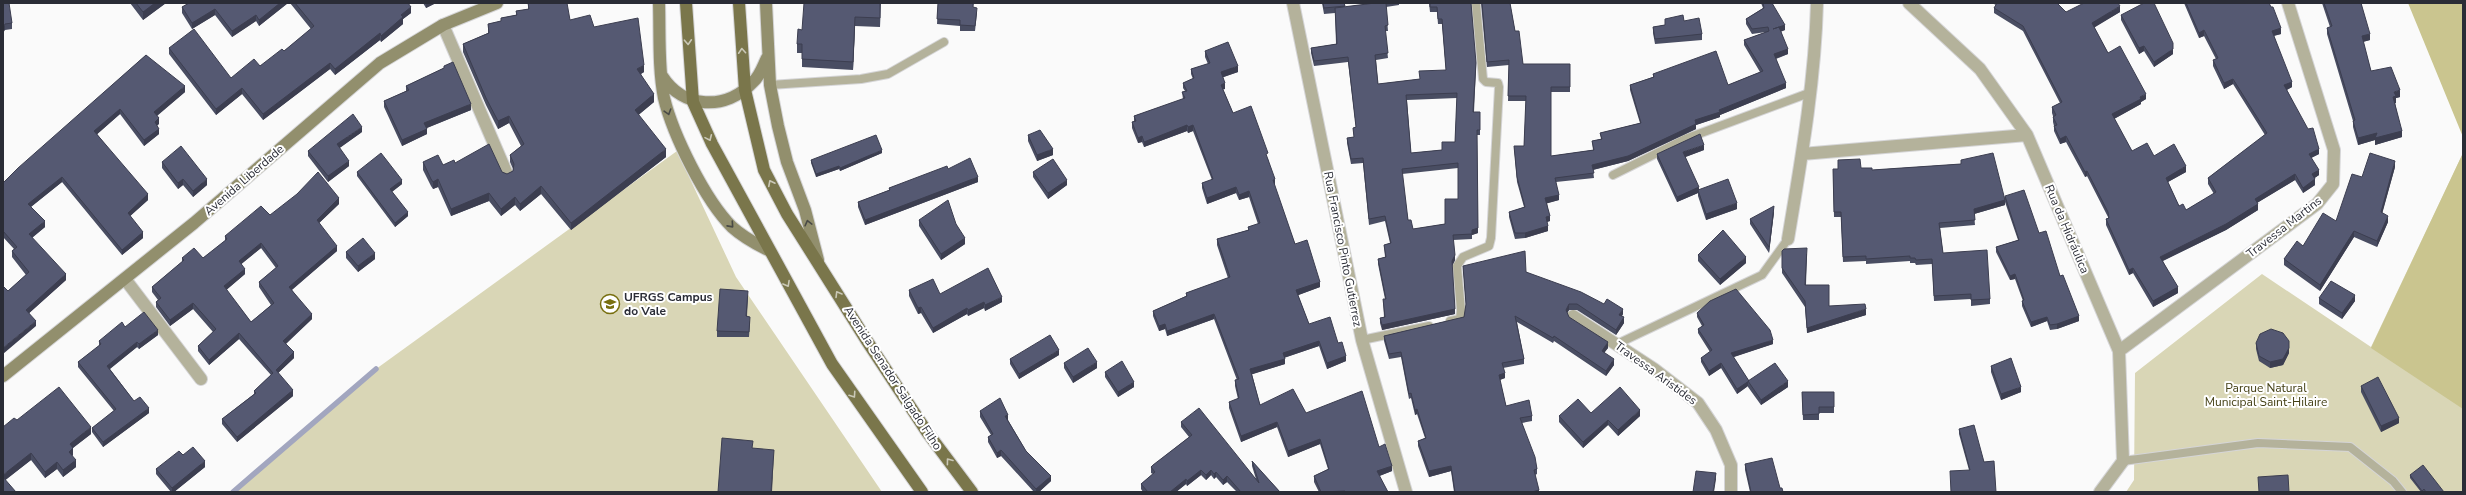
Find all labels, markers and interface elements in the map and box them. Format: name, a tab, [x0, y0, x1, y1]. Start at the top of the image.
one-way arrow	[684, 39, 693, 45]
one-way arrow	[738, 48, 747, 54]
one-way arrow	[663, 108, 672, 115]
one-way arrow	[704, 134, 712, 141]
street label: Avenida Liberdade	[201, 141, 287, 219]
street label: Rua Francisco Pinto Gutierrez	[1320, 170, 1366, 328]
one-way arrow	[768, 180, 776, 188]
street label: Rua da Hidráulica	[2041, 182, 2093, 276]
street label: Travessa Martins	[2243, 193, 2325, 261]
one-way arrow	[726, 220, 734, 228]
one-way arrow	[805, 220, 813, 226]
one-way arrow	[782, 279, 790, 287]
place label: UFRGS Campus do Vale	[624, 289, 713, 319]
one-way arrow	[836, 291, 843, 298]
school or university icon: UFRGS Campus do Vale	[599, 293, 621, 315]
street label: Avenida Senador Salgado Filho	[840, 303, 946, 453]
street label: Travessa Aristides	[1612, 338, 1701, 408]
park label: Parque Natural Municipal Saint-Hilaire	[2205, 380, 2327, 410]
one-way arrow	[848, 391, 855, 398]
one-way arrow	[946, 458, 953, 465]

